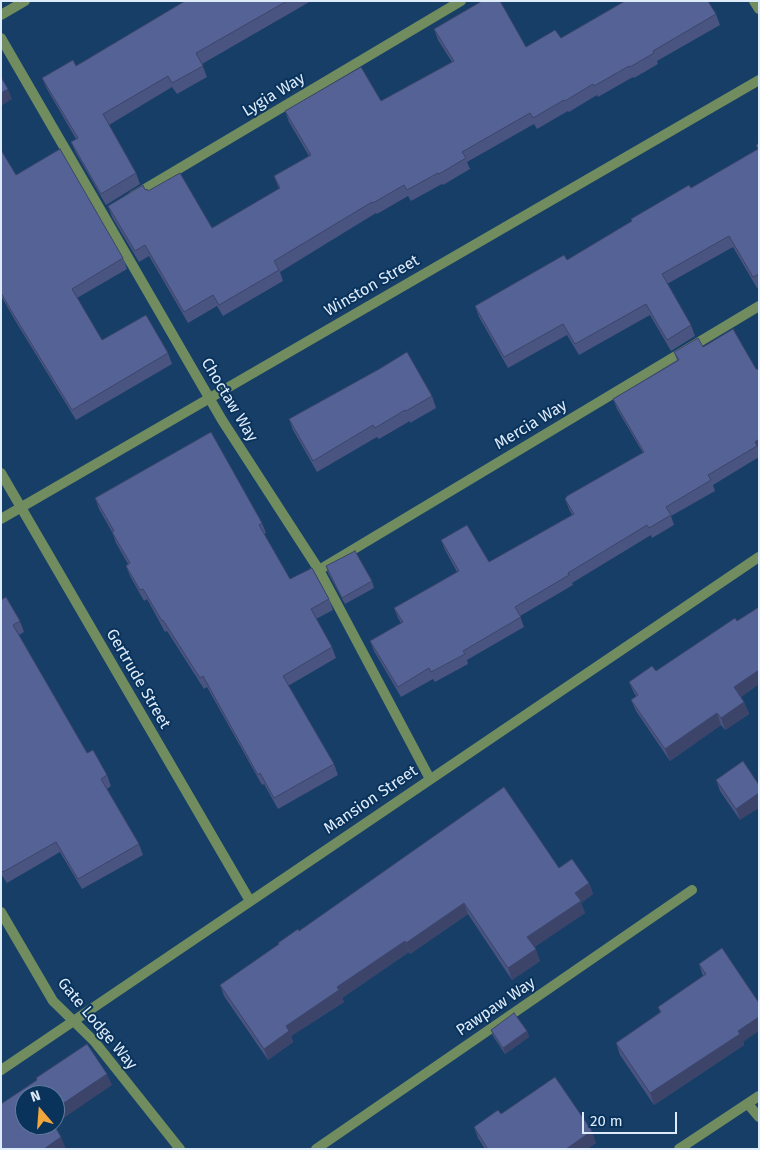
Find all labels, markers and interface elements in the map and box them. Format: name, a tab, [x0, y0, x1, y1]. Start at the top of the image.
street label: Lygia Way	[239, 69, 309, 121]
street label: Winston Street	[321, 251, 423, 321]
street label: Choctaw Way	[197, 355, 261, 445]
street label: Mercia Way	[491, 396, 571, 454]
street label: Gertrude Street	[102, 626, 174, 732]
street label: Mansion Street	[320, 762, 422, 838]
street label: Gate Lodge Way	[53, 974, 141, 1074]
street label: Pawpaw Way	[453, 974, 539, 1040]
north arrow	[15, 1085, 65, 1135]
text: N	[28, 1087, 43, 1106]
scale bar	[585, 1102, 680, 1134]
text: 20 m	[590, 1112, 623, 1130]

